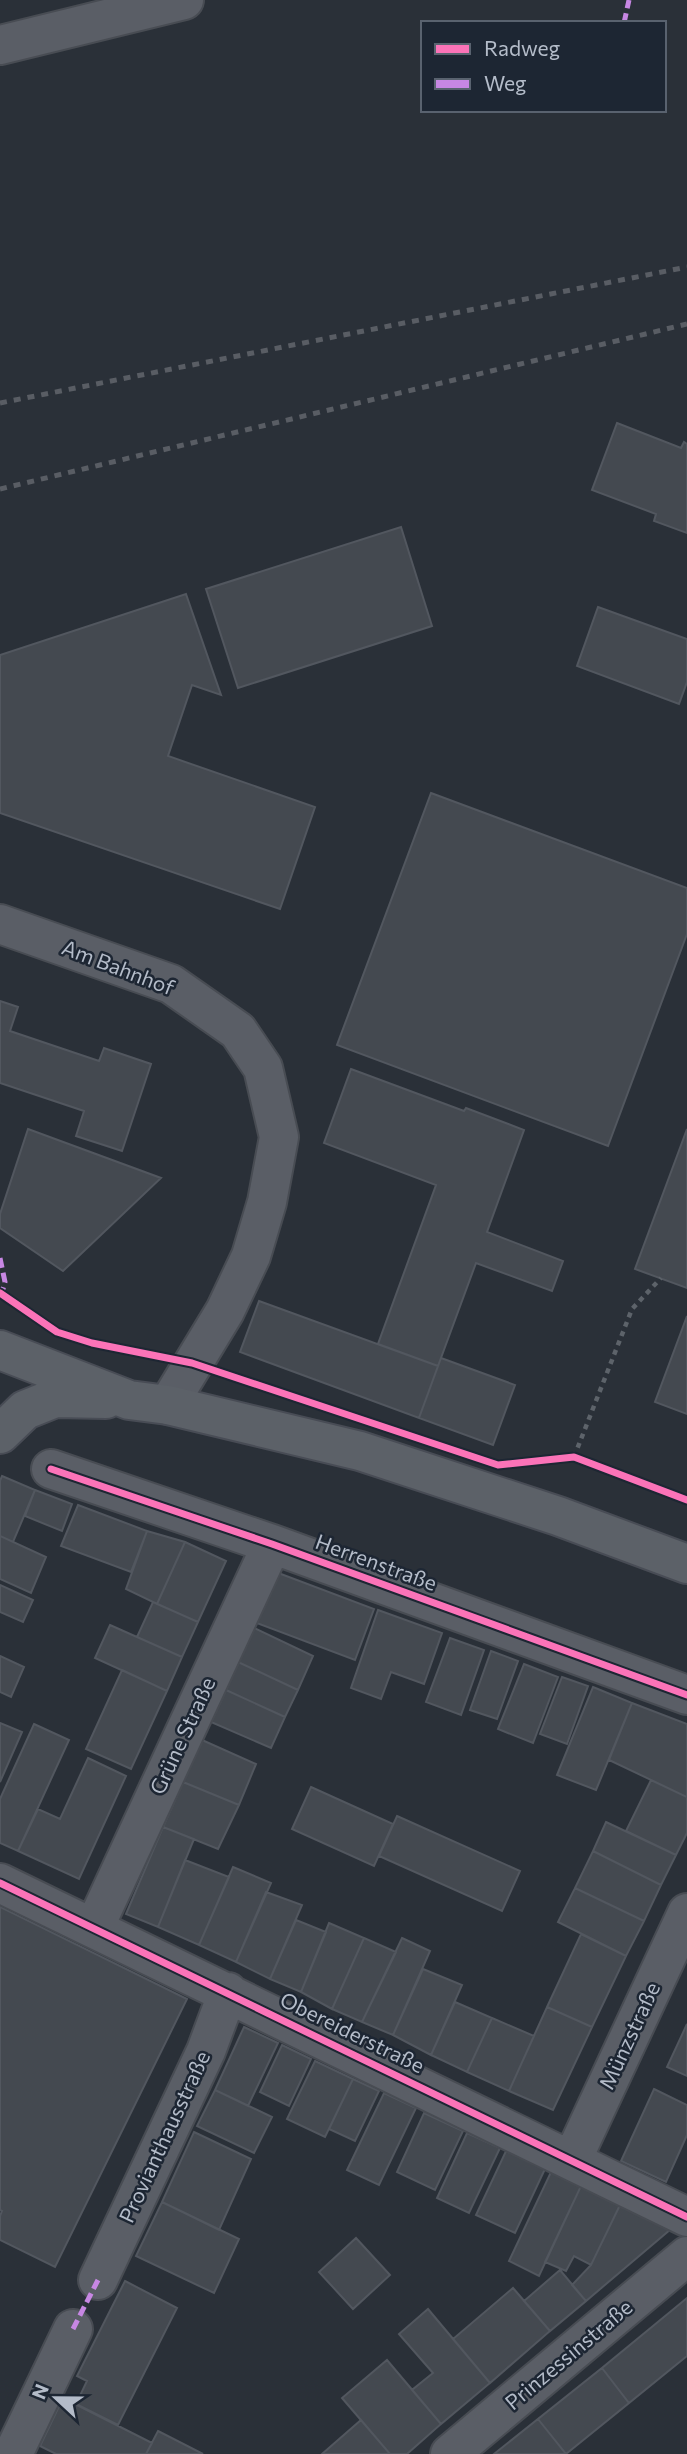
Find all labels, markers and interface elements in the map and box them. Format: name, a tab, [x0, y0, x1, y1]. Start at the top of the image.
legend	[421, 21, 666, 112]
text: Radweg	[484, 35, 560, 60]
text: Weg	[484, 70, 526, 95]
street label: Am Bahnhof	[59, 934, 179, 1000]
street label: Herrenstraße	[312, 1528, 441, 1595]
street label: Grüne Straße	[144, 1673, 220, 1798]
street label: Münzstraße	[593, 1978, 664, 2093]
street label: Obereiderstraße	[276, 1986, 429, 2077]
street label: Provianthausstraße	[113, 2047, 214, 2226]
street label: Prinzessinstraße	[499, 2293, 637, 2414]
north arrow	[21, 2363, 91, 2433]
text: N	[26, 2381, 53, 2402]

